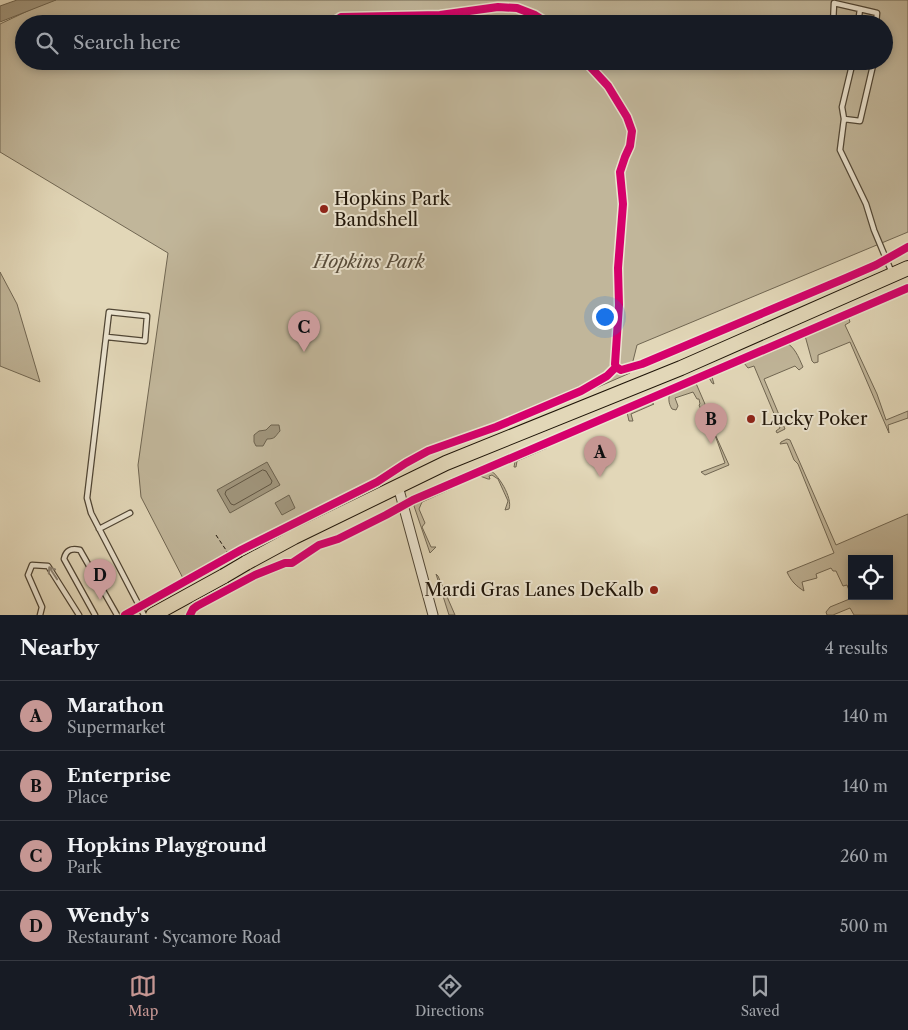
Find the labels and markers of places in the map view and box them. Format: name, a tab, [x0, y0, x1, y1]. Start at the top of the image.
place label: Hopkins Park Bandshell	[334, 188, 452, 231]
marker: Hopkins Park Bandshell	[318, 203, 330, 215]
pin: C	[288, 311, 320, 352]
pin: B	[695, 403, 727, 444]
place label: Lucky Poker	[761, 408, 868, 430]
marker: Lucky Poker	[745, 413, 757, 425]
pin: A	[584, 436, 616, 477]
pin: D	[84, 559, 116, 600]
place label: Mardi Gras Lanes DeKalb	[424, 579, 644, 601]
marker: Mardi Gras Lanes DeKalb	[648, 584, 660, 596]

